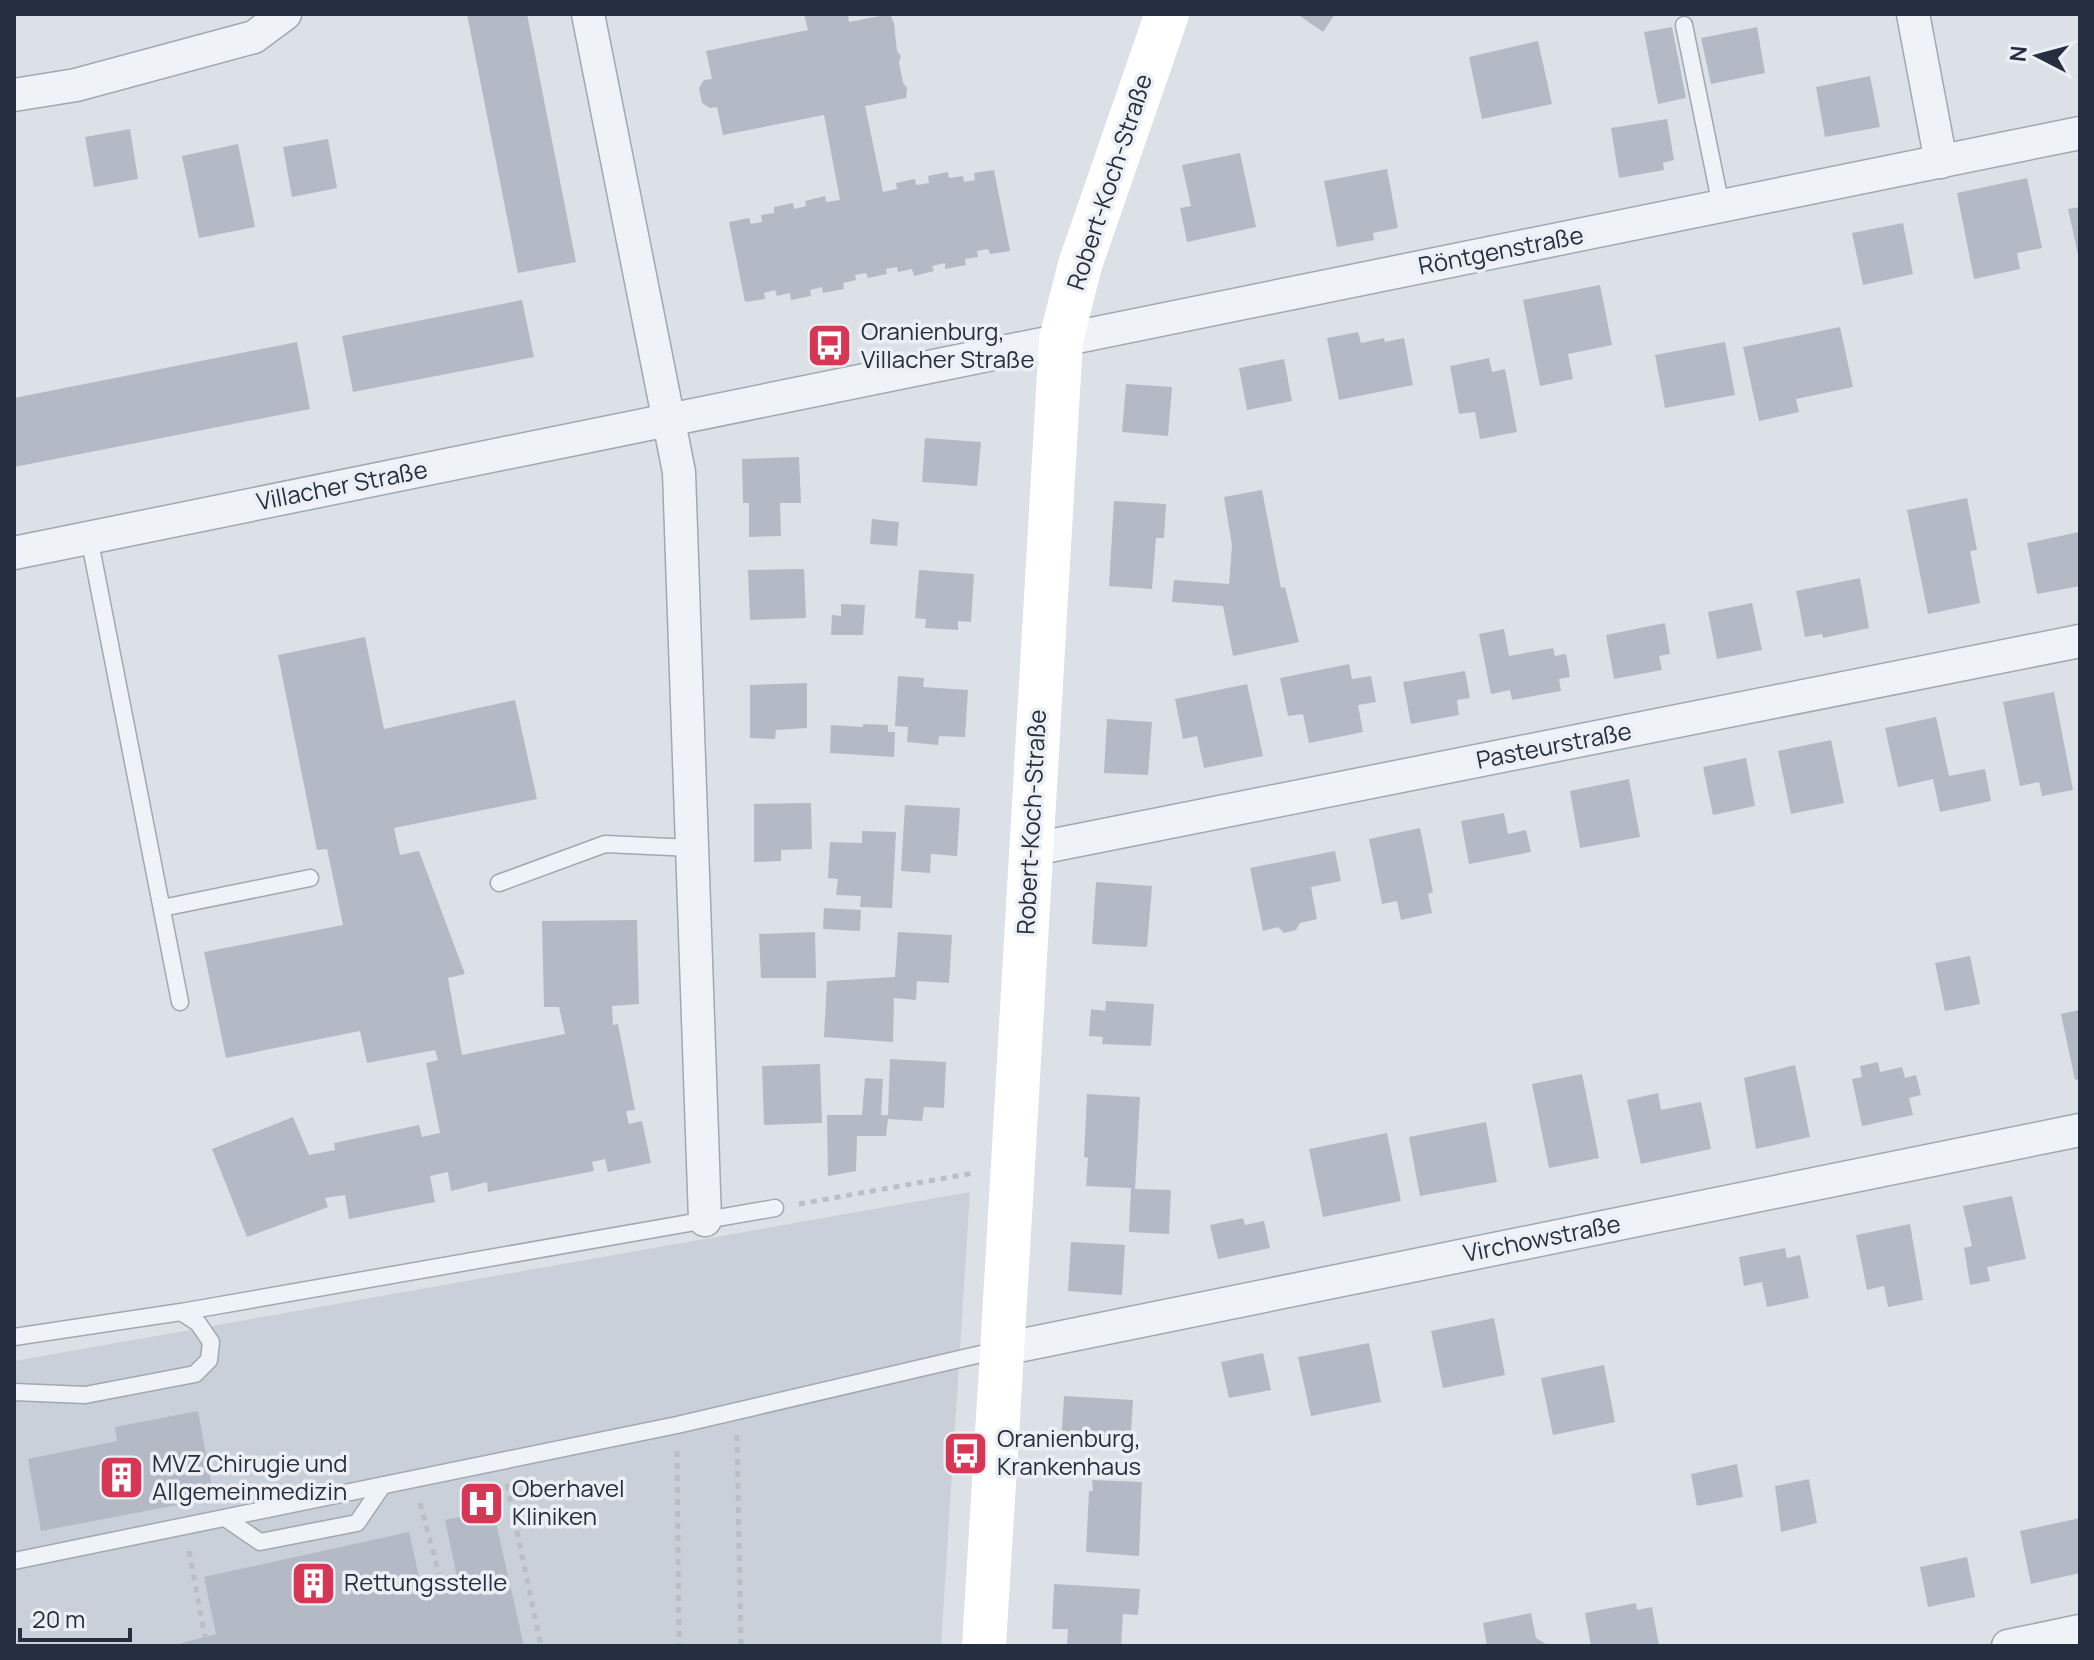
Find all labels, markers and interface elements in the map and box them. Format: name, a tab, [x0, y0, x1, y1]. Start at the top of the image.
north arrow	[1998, 16, 2078, 96]
text: N	[2002, 44, 2034, 63]
street label: Robert-Koch-Straße	[1058, 69, 1159, 294]
street label: Röntgenstraße	[1415, 217, 1586, 282]
place label: Oranienburg, Villacher Straße	[861, 314, 1034, 375]
bus stop icon: Oranienburg, Villacher Straße	[806, 322, 854, 370]
street label: Villacher Straße	[253, 452, 430, 517]
street label: Robert-Koch-Straße	[1008, 709, 1053, 935]
street label: Pasteurstraße	[1473, 713, 1634, 776]
street label: Virchowstraße	[1460, 1206, 1623, 1269]
place label: Oranienburg, Krankenhaus	[997, 1421, 1141, 1482]
bus stop icon: Oranienburg, Krankenhaus	[942, 1429, 990, 1477]
place label: MVZ Chirugie und Allgemeinmedizin	[152, 1446, 347, 1507]
building icon: MVZ Chirugie und Allgemeinmedizin	[97, 1454, 145, 1502]
place label: Oberhavel Kliniken	[512, 1471, 625, 1532]
hospital icon: Oberhavel Kliniken	[457, 1479, 505, 1527]
building icon: Rettungsstelle	[289, 1559, 337, 1607]
place label: Rettungsstelle	[344, 1565, 507, 1598]
scale bar	[20, 1592, 130, 1642]
text: 20 m	[32, 1602, 85, 1635]

